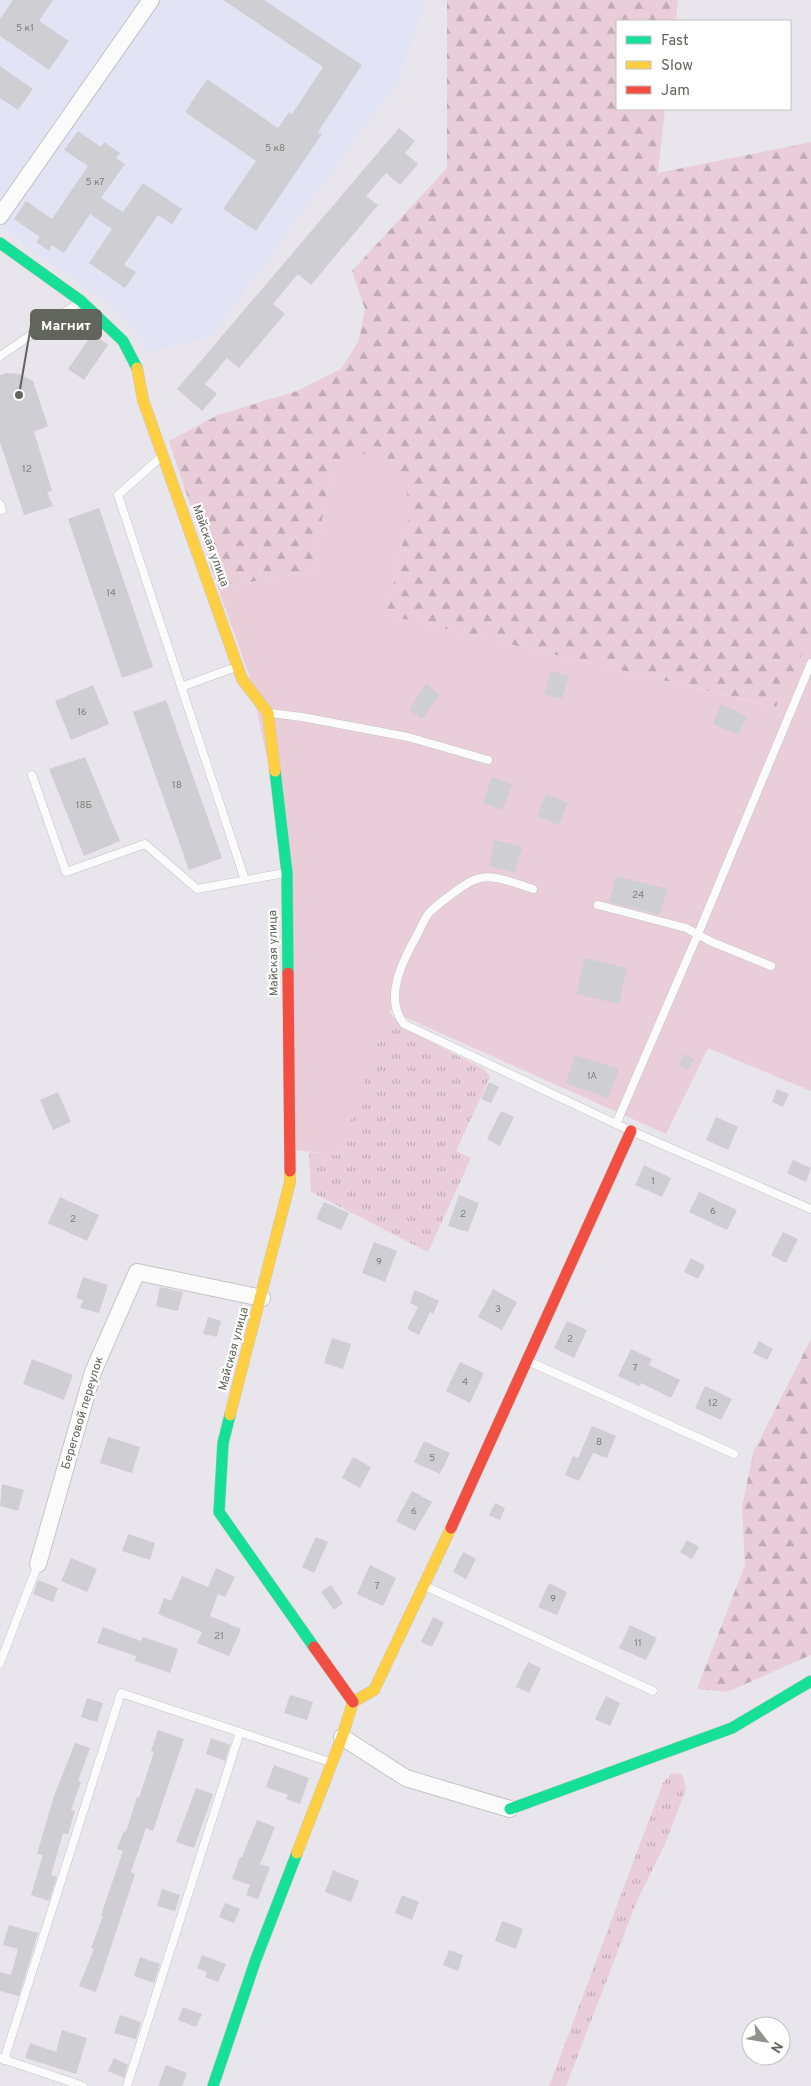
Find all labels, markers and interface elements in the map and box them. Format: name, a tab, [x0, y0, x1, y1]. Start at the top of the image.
legend	[616, 20, 791, 110]
house number: 5 к1	[16, 22, 34, 35]
text: Fast	[661, 32, 689, 51]
text: Slow	[661, 57, 693, 76]
text: Jam	[661, 82, 690, 101]
house number: 5 к8	[265, 142, 285, 155]
house number: 5 к7	[85, 176, 105, 189]
callout: Магнит	[31, 310, 101, 339]
text: Магнит	[41, 318, 91, 335]
house number: 12	[22, 463, 32, 476]
street label: Майская улица	[188, 503, 232, 589]
house number: 14	[106, 587, 116, 600]
house number: 16	[77, 706, 87, 719]
house number: 18	[172, 779, 182, 792]
house number: 18Б	[76, 799, 92, 812]
house number: 24	[632, 889, 644, 902]
street label: Майская улица	[265, 910, 283, 996]
house number: 1А	[587, 1070, 597, 1083]
house number: 1	[651, 1175, 655, 1188]
house number: 6	[710, 1205, 716, 1218]
house number: 2	[460, 1208, 466, 1221]
house number: 2	[70, 1213, 76, 1226]
house number: 9	[376, 1256, 382, 1269]
house number: 3	[495, 1303, 501, 1316]
street label: Майская улица	[215, 1305, 253, 1393]
house number: 2	[567, 1333, 573, 1346]
street label: Береговой переулок	[58, 1354, 108, 1471]
house number: 7	[632, 1362, 638, 1375]
house number: 4	[462, 1376, 468, 1389]
house number: 12	[708, 1397, 718, 1410]
house number: 8	[596, 1436, 602, 1449]
house number: 5	[429, 1452, 435, 1465]
house number: 6	[411, 1505, 417, 1518]
house number: 7	[374, 1580, 380, 1593]
house number: 9	[550, 1593, 556, 1606]
house number: 21	[214, 1630, 224, 1643]
house number: 11	[634, 1637, 642, 1650]
north arrow	[741, 2016, 791, 2066]
text: N	[766, 2038, 786, 2056]

